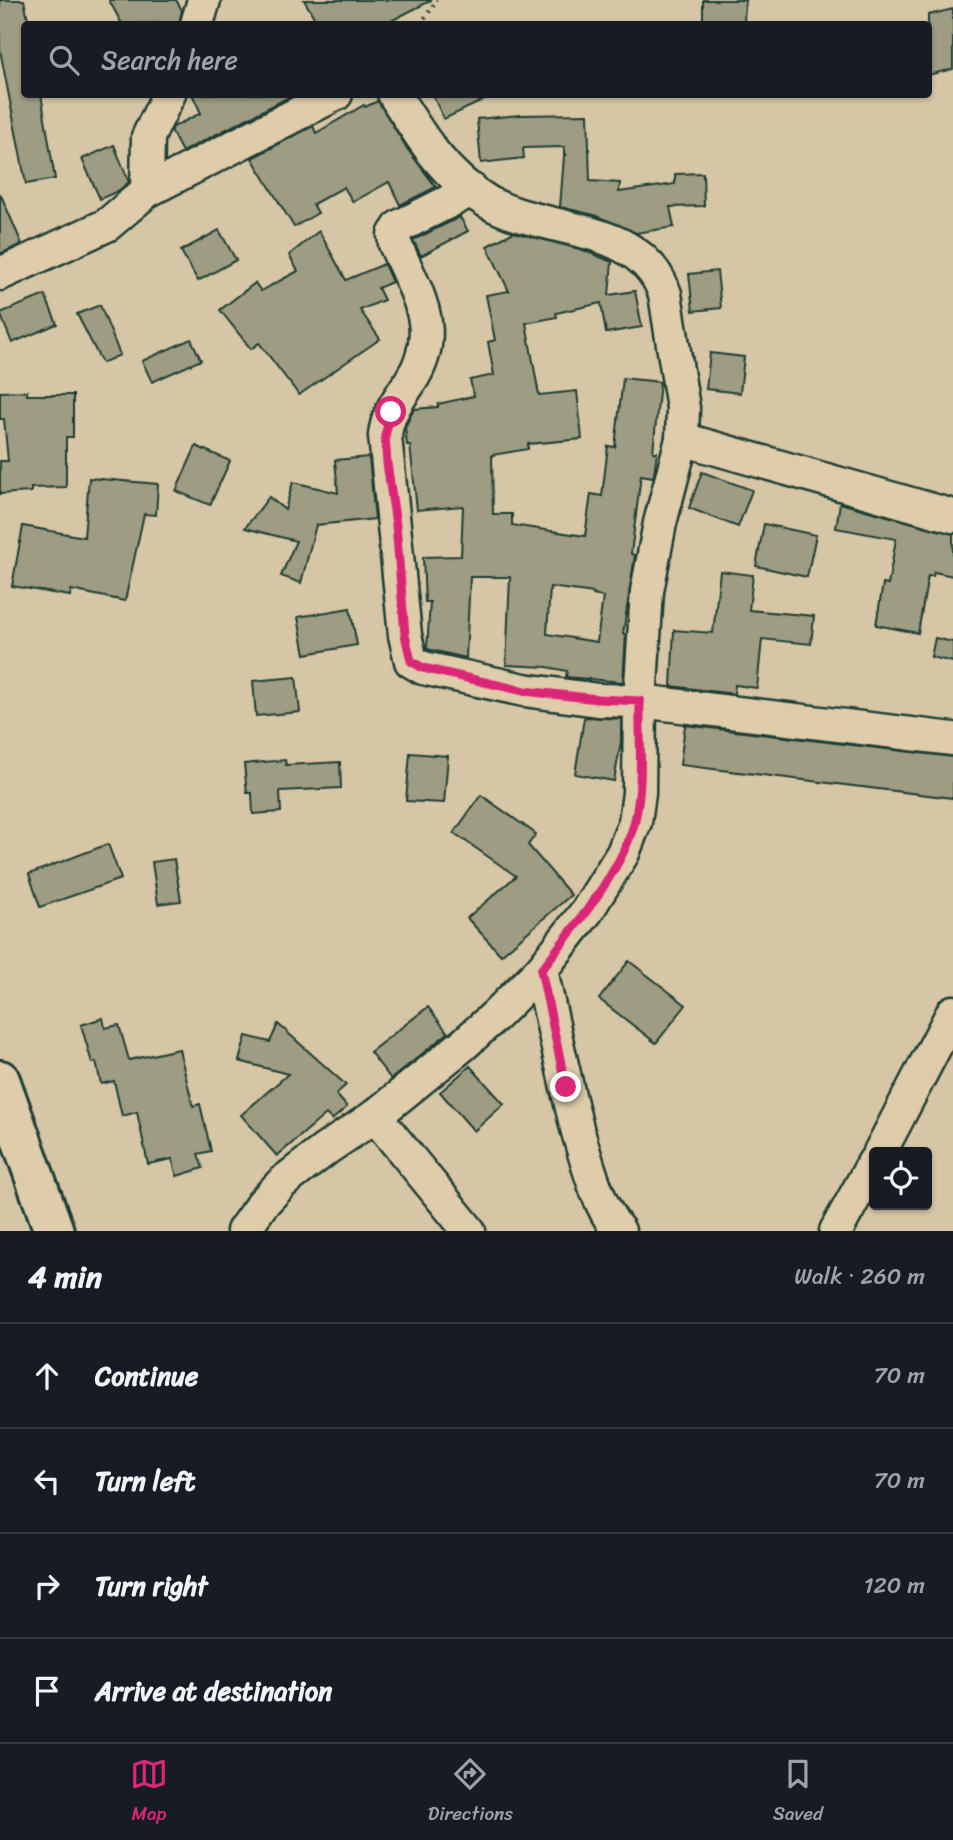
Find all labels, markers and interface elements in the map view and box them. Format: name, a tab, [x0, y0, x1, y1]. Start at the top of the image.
search box	[21, 21, 932, 98]
text: Search here	[101, 37, 238, 83]
icon: search	[45, 41, 83, 79]
route start	[375, 396, 406, 427]
route end	[550, 1071, 581, 1102]
map controls	[869, 1147, 932, 1210]
button: locate	[869, 1147, 932, 1210]
text: 4 min	[28, 1250, 102, 1304]
text: Walk · 260 m	[794, 1256, 925, 1297]
text: Continue	[95, 1353, 198, 1399]
text: 70 m	[874, 1355, 925, 1396]
icon: ahead	[28, 1357, 66, 1395]
text: Turn left	[95, 1458, 195, 1504]
text: 70 m	[874, 1460, 925, 1501]
icon: left	[28, 1462, 66, 1500]
text: Turn right	[95, 1563, 208, 1609]
text: 120 m	[864, 1565, 925, 1606]
icon: right	[28, 1567, 66, 1605]
text: Arrive at destination	[95, 1668, 332, 1714]
icon: arrive	[28, 1672, 66, 1710]
tab: Map	[130, 1755, 168, 1830]
tab: Directions	[428, 1755, 513, 1830]
tab: Saved	[773, 1755, 823, 1830]

